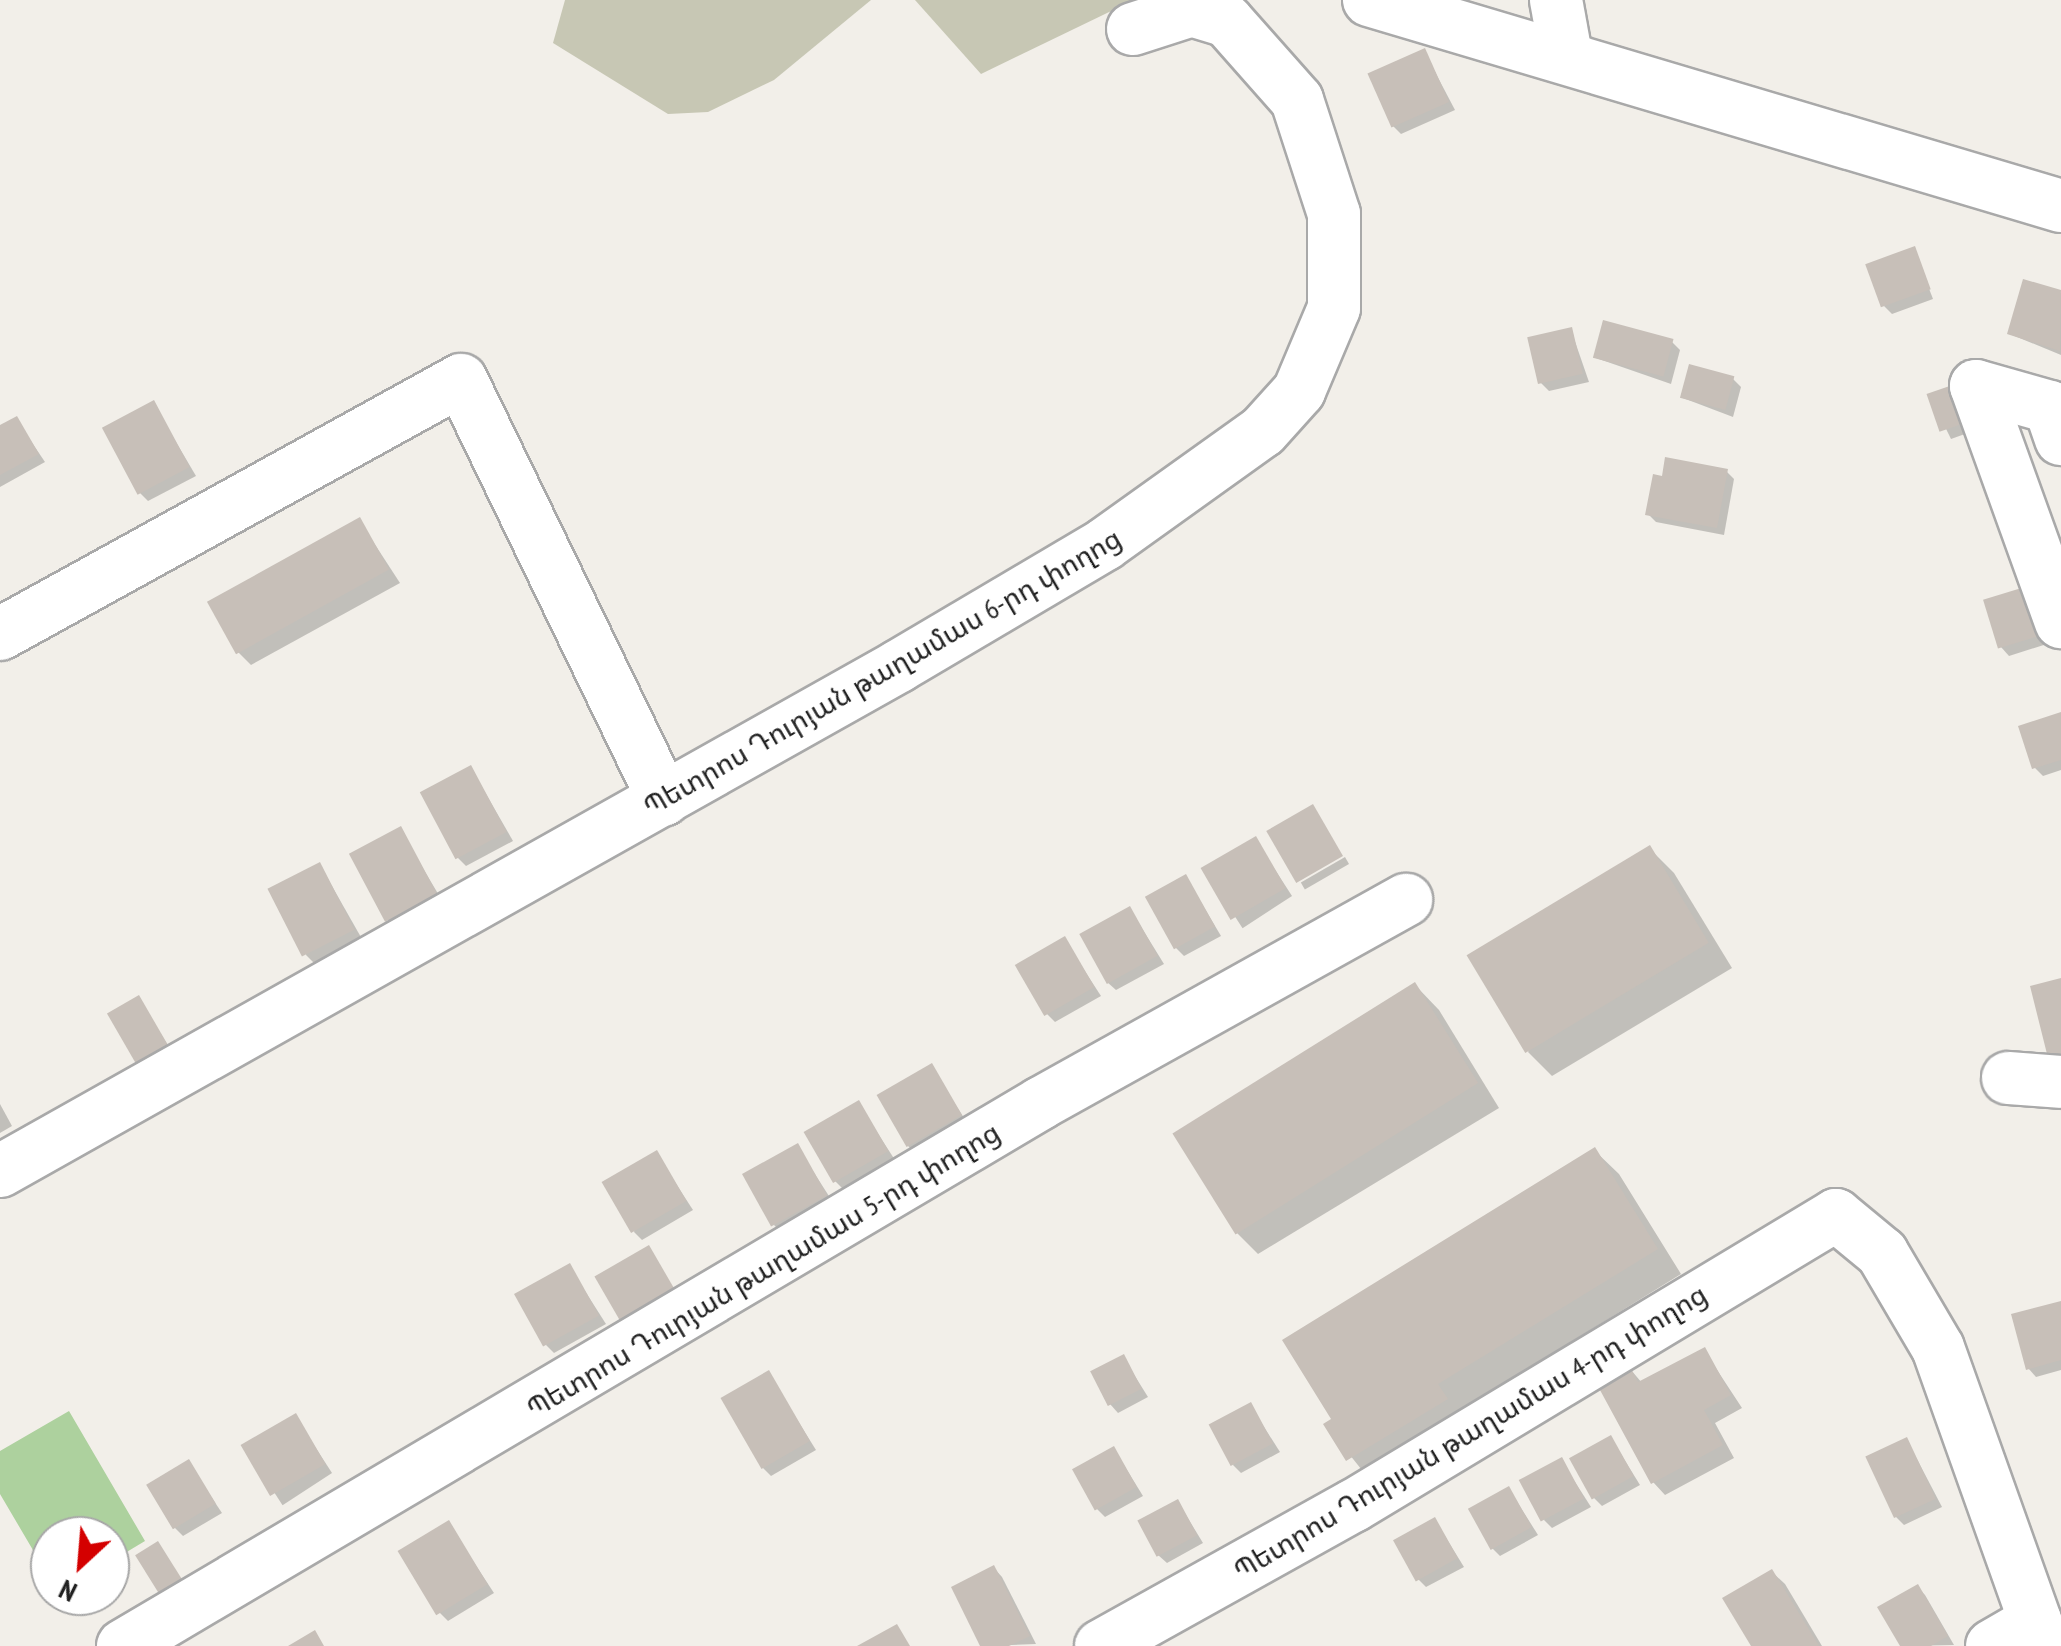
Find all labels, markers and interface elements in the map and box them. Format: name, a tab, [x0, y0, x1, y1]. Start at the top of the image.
street label: Պետրոս Դուրյան թաղամաս 6-րդ փողոց	[637, 521, 1127, 823]
street label: Պետրոս Դուրյան թաղամաս 5-րդ փողոց	[520, 1115, 1006, 1425]
street label: Պետրոս Դուրյան թաղամաս 4-րդ փողոց	[1227, 1277, 1713, 1587]
north arrow	[30, 1516, 130, 1616]
text: N	[53, 1572, 82, 1612]

